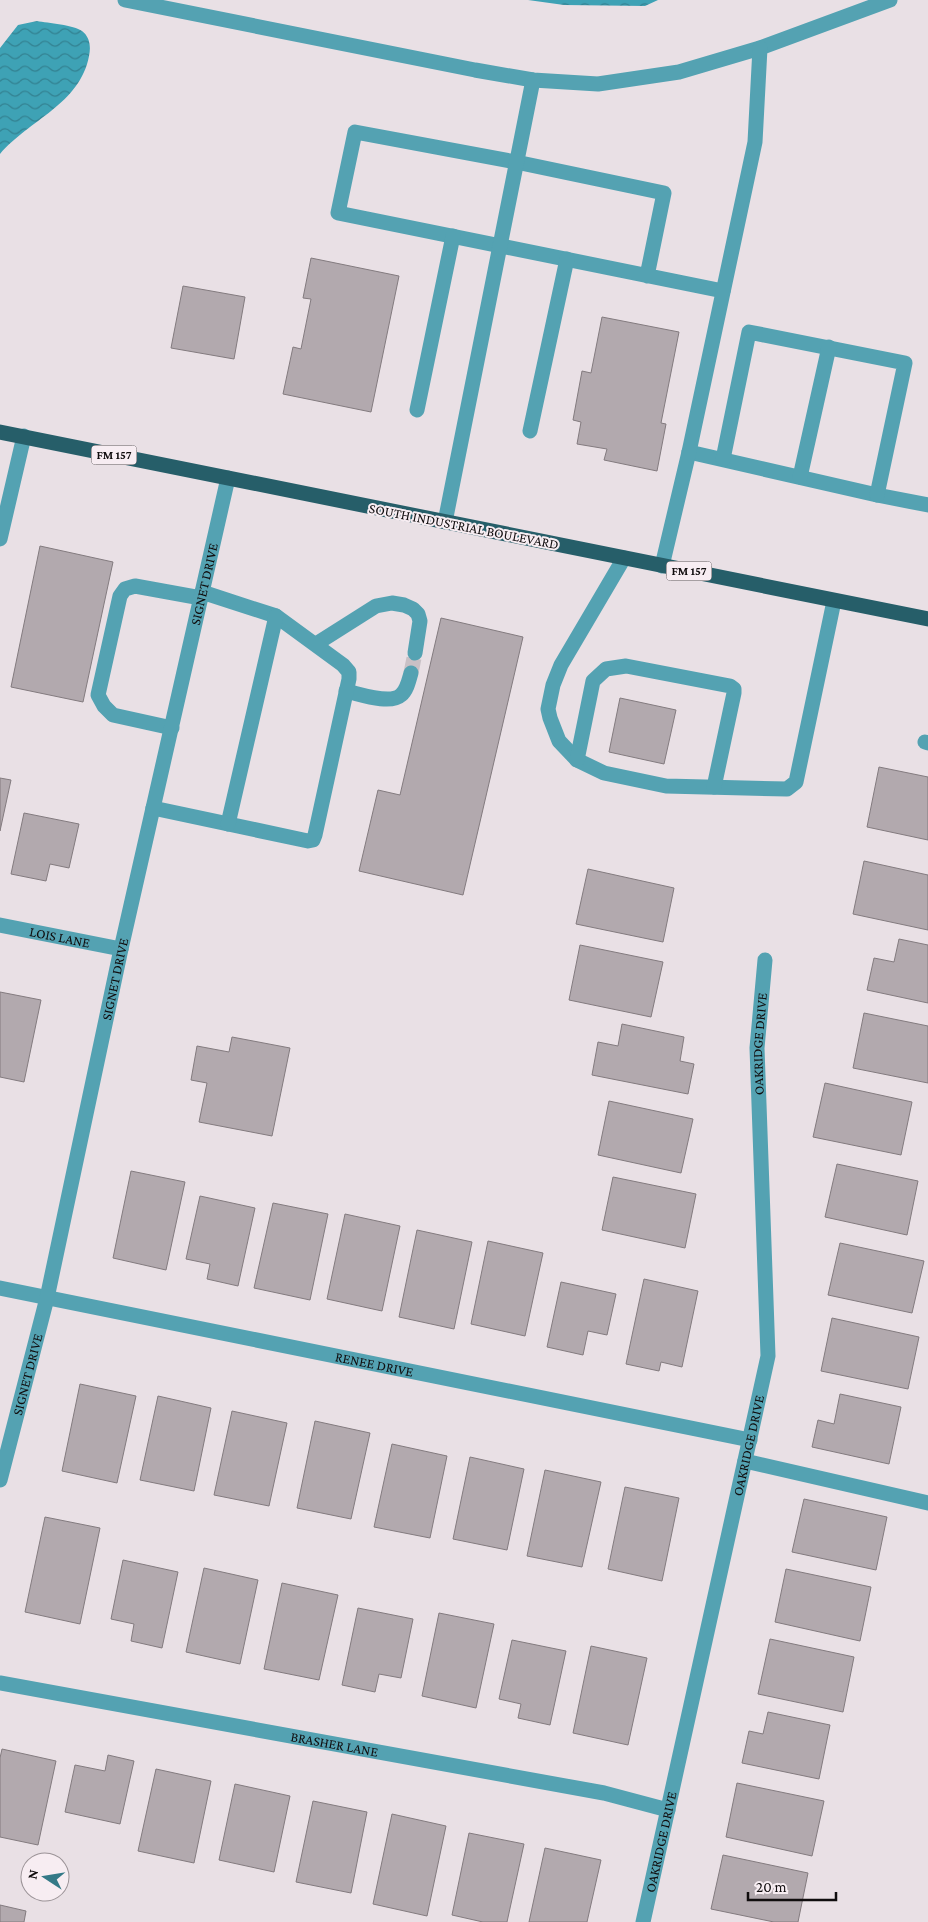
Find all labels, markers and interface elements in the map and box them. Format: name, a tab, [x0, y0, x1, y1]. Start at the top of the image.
road number: FM 157	[92, 446, 136, 464]
street label: SOUTH INDUSTRIAL BOULEVARD	[368, 500, 560, 552]
street label: SIGNET DRIVE	[187, 541, 221, 627]
road number: FM 157	[666, 562, 712, 580]
street label: LOIS LANE	[28, 923, 92, 951]
street label: SIGNET DRIVE	[98, 936, 131, 1022]
street label: OAKRIDGE DRIVE	[749, 992, 770, 1095]
street label: SIGNET DRIVE	[9, 1332, 46, 1417]
street label: RENEE DRIVE	[334, 1348, 415, 1380]
street label: OAKRIDGE DRIVE	[729, 1393, 767, 1497]
street label: BRASHER LANE	[290, 1728, 380, 1760]
street label: OAKRIDGE DRIVE	[642, 1790, 680, 1894]
north arrow	[20, 1852, 70, 1902]
text: N	[23, 1868, 41, 1881]
scale bar	[748, 1870, 836, 1902]
text: 20 m	[756, 1879, 787, 1895]

